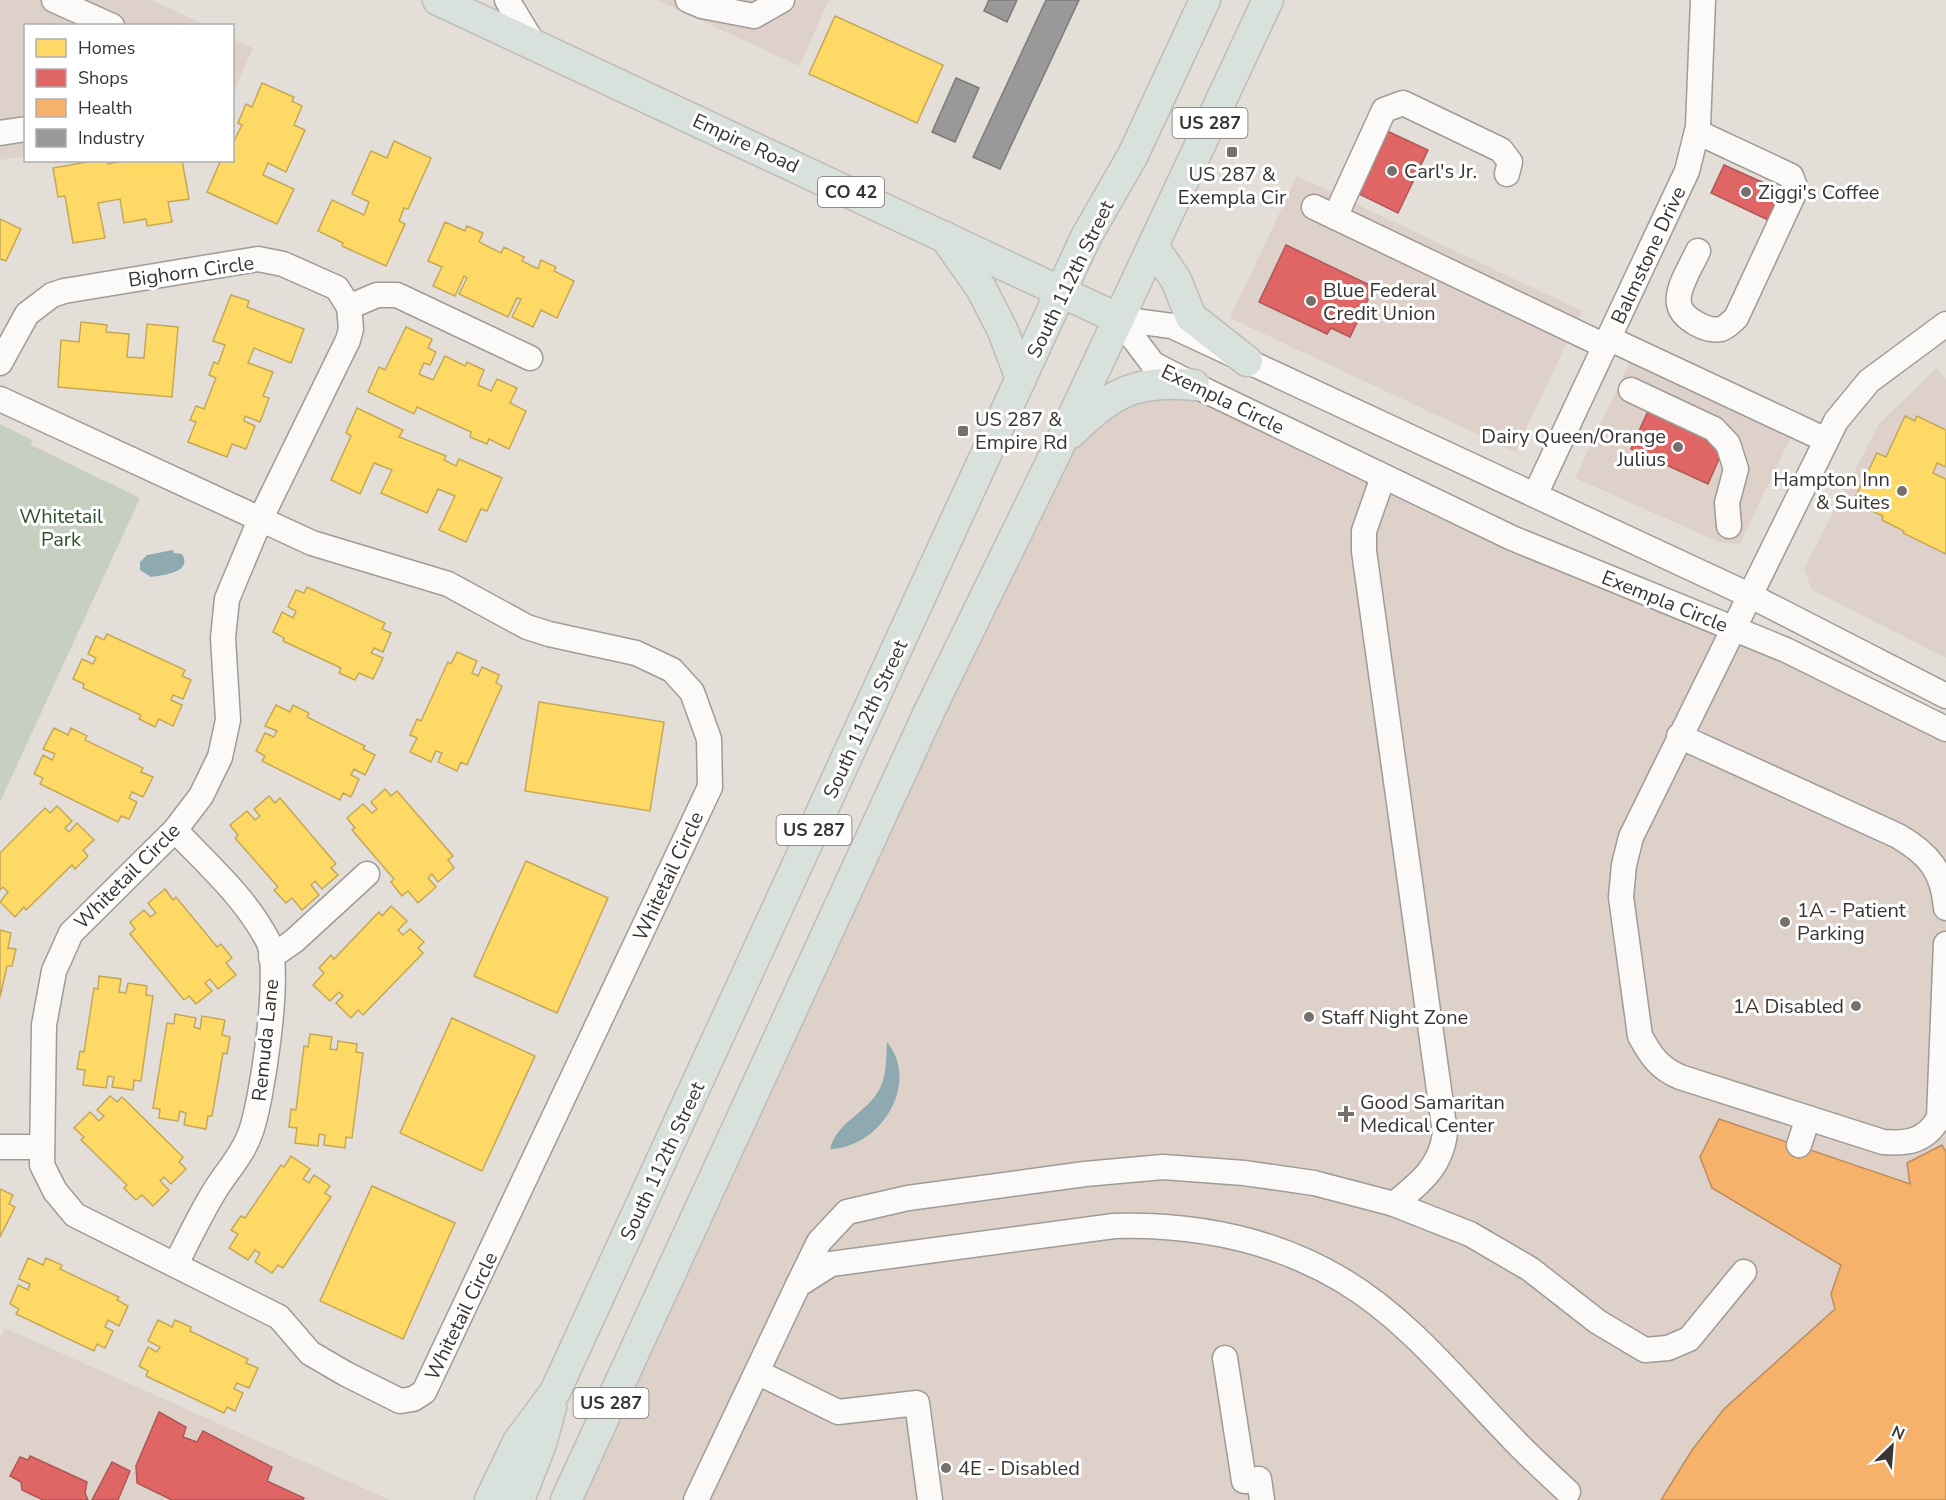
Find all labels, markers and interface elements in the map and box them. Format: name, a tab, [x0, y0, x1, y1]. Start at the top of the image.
legend	[24, 24, 234, 162]
text: Homes	[78, 36, 135, 60]
text: Shops	[78, 66, 128, 90]
text: Health	[78, 96, 133, 120]
street label: Empire Road	[688, 107, 803, 180]
road number: US 287	[1172, 108, 1248, 138]
text: Industry	[78, 126, 145, 150]
marker: US 287 & Exempla Cir	[1225, 145, 1239, 159]
place label: Carl's Jr.	[1404, 158, 1477, 185]
place label: US 287 & Exempla Cir	[1178, 161, 1286, 211]
marker: Carl's Jr.	[1385, 164, 1399, 178]
road number: CO 42	[818, 177, 884, 207]
place label: Ziggi's Coffee	[1758, 179, 1879, 206]
street label: Balmstone Drive	[1605, 182, 1692, 329]
marker: Ziggi's Coffee	[1739, 185, 1753, 199]
street label: South 112th Street	[1021, 195, 1121, 363]
street label: Bighorn Circle	[126, 249, 256, 294]
place label: Blue Federal Credit Union	[1323, 277, 1437, 327]
marker: Blue Federal Credit Union	[1304, 294, 1318, 308]
street label: Exempla Circle	[1157, 358, 1289, 441]
place label: US 287 & Empire Rd	[975, 406, 1068, 456]
place label: Dairy Queen/Orange Julius	[1481, 423, 1666, 473]
marker: US 287 & Empire Rd	[956, 424, 970, 438]
marker: Dairy Queen/Orange Julius	[1671, 440, 1685, 454]
place label: Hampton Inn & Suites	[1773, 466, 1890, 516]
marker: Hampton Inn & Suites	[1895, 484, 1909, 498]
park label: Whitetail Park	[19, 503, 103, 553]
street label: Exempla Circle	[1598, 564, 1732, 639]
street label: South 112th Street	[817, 635, 914, 803]
street label: Whitetail Circle	[627, 807, 710, 945]
road number: US 287	[776, 815, 852, 845]
street label: Whitetail Circle	[68, 817, 186, 935]
place label: 1A - Patient Parking	[1797, 897, 1907, 947]
marker: 1A - Patient Parking	[1778, 915, 1792, 929]
street label: Remuda Lane	[246, 977, 285, 1103]
place label: 1A Disabled	[1733, 993, 1844, 1020]
marker: 1A Disabled	[1849, 999, 1863, 1013]
place label: Staff Night Zone	[1321, 1004, 1468, 1031]
marker: Staff Night Zone	[1302, 1010, 1316, 1024]
street label: South 112th Street	[614, 1077, 711, 1245]
place label: Good Samaritan Medical Center	[1360, 1089, 1505, 1139]
marker: Good Samaritan Medical Center	[1337, 1105, 1355, 1123]
street label: Whitetail Circle	[419, 1248, 504, 1385]
road number: US 287	[574, 1388, 648, 1418]
north arrow	[1862, 1416, 1922, 1476]
text: N	[1888, 1421, 1908, 1446]
place label: 4E - Disabled	[958, 1455, 1080, 1482]
marker: 4E - Disabled	[939, 1461, 953, 1475]

